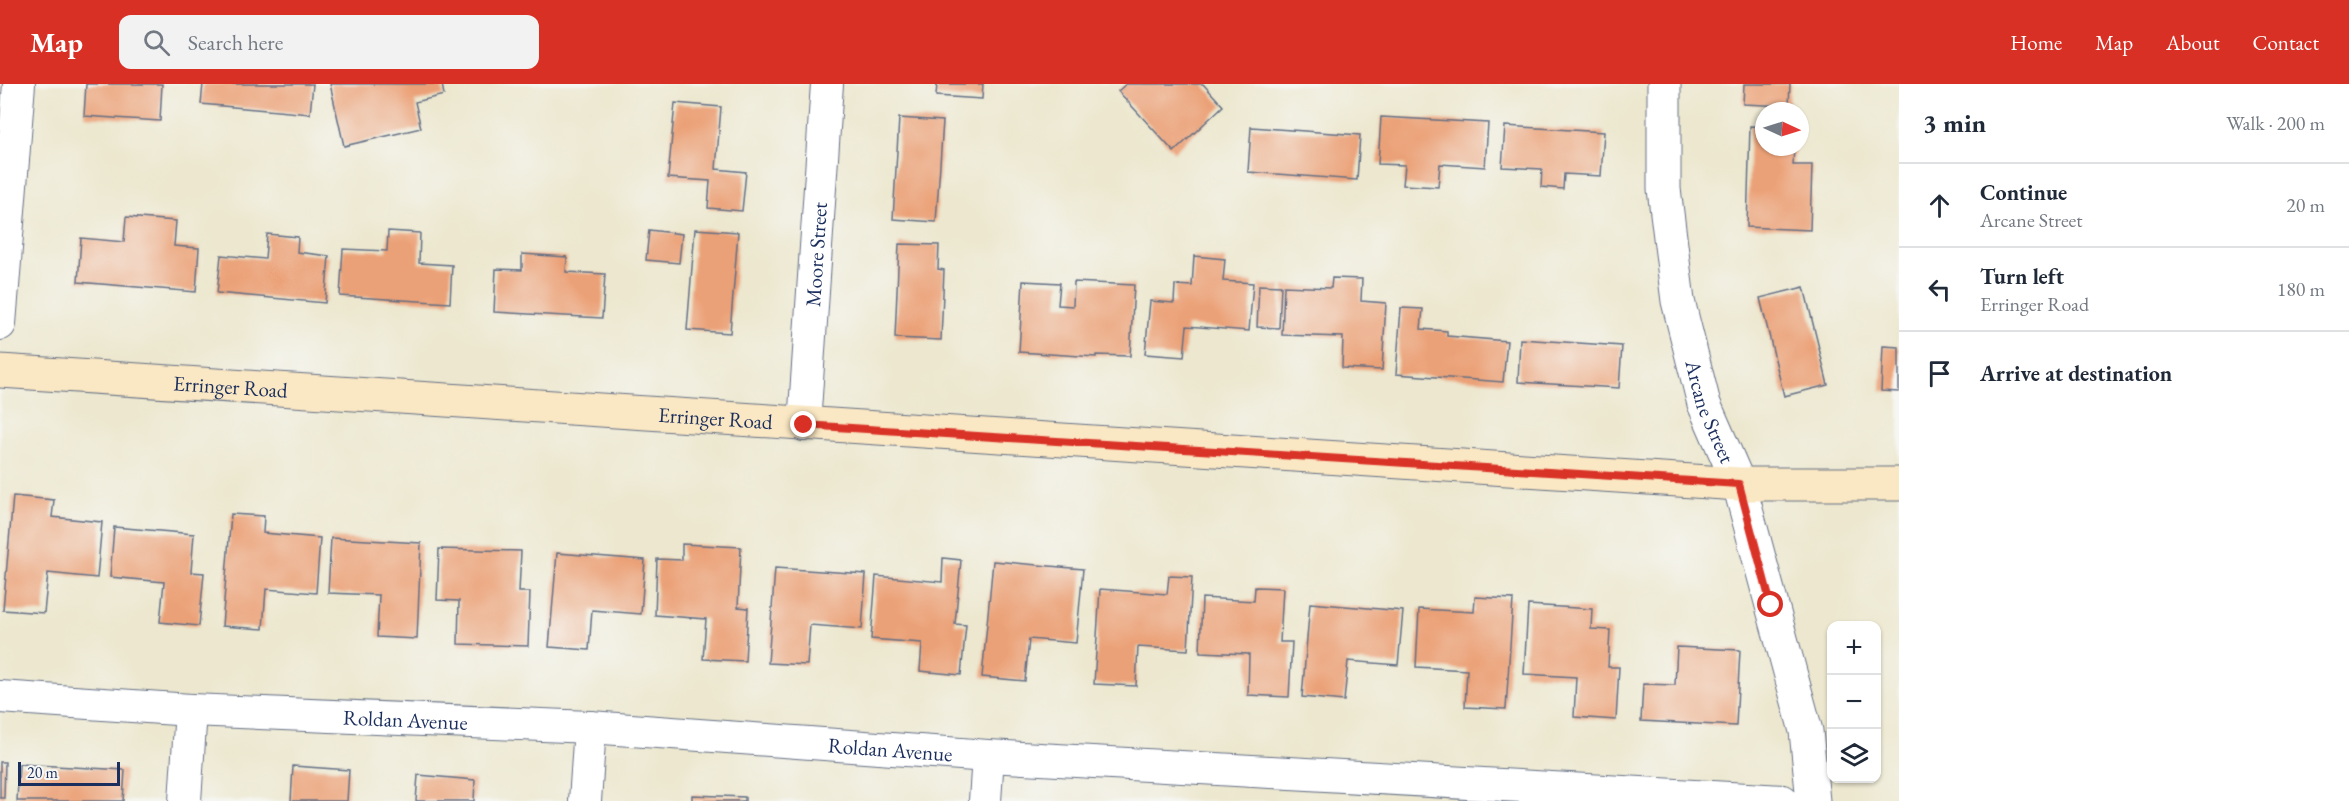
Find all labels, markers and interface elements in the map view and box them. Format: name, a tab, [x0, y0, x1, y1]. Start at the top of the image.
search box	[119, 15, 539, 69]
text: Map	[30, 24, 83, 60]
icon: search	[140, 26, 173, 59]
text: Search here	[188, 28, 283, 57]
text: Home	[2010, 29, 2062, 56]
text: Map	[2095, 29, 2133, 56]
text: About	[2166, 29, 2219, 56]
text: Contact	[2252, 29, 2319, 56]
north arrow	[1755, 102, 1809, 156]
text: 3 min	[1923, 106, 1986, 140]
text: Walk · 200 m	[2226, 110, 2325, 136]
text: Continue	[1980, 178, 2067, 207]
icon: ahead	[1923, 189, 1956, 222]
text: 20 m	[2286, 192, 2325, 218]
street label: Moore Street	[799, 201, 833, 308]
text: Arcane Street	[1980, 207, 2083, 233]
text: Turn left	[1980, 262, 2064, 291]
icon: left	[1923, 273, 1956, 306]
text: 180 m	[2277, 276, 2325, 302]
text: Erringer Road	[1980, 291, 2089, 317]
street label: Arcane Street	[1680, 356, 1742, 467]
icon: arrive	[1923, 357, 1956, 390]
text: Arrive at destination	[1980, 359, 2172, 388]
street label: Erringer Road	[172, 369, 289, 403]
street label: Erringer Road	[657, 400, 774, 435]
route end	[790, 411, 816, 437]
route start	[1757, 591, 1783, 617]
map controls	[1827, 621, 1881, 783]
button: +	[1827, 621, 1881, 675]
button: −	[1827, 675, 1881, 729]
street label: Roldan Avenue	[342, 703, 468, 735]
button: layers	[1827, 729, 1881, 783]
street label: Roldan Avenue	[827, 731, 954, 767]
scale bar	[18, 759, 120, 786]
text: 20 m	[27, 762, 58, 783]

